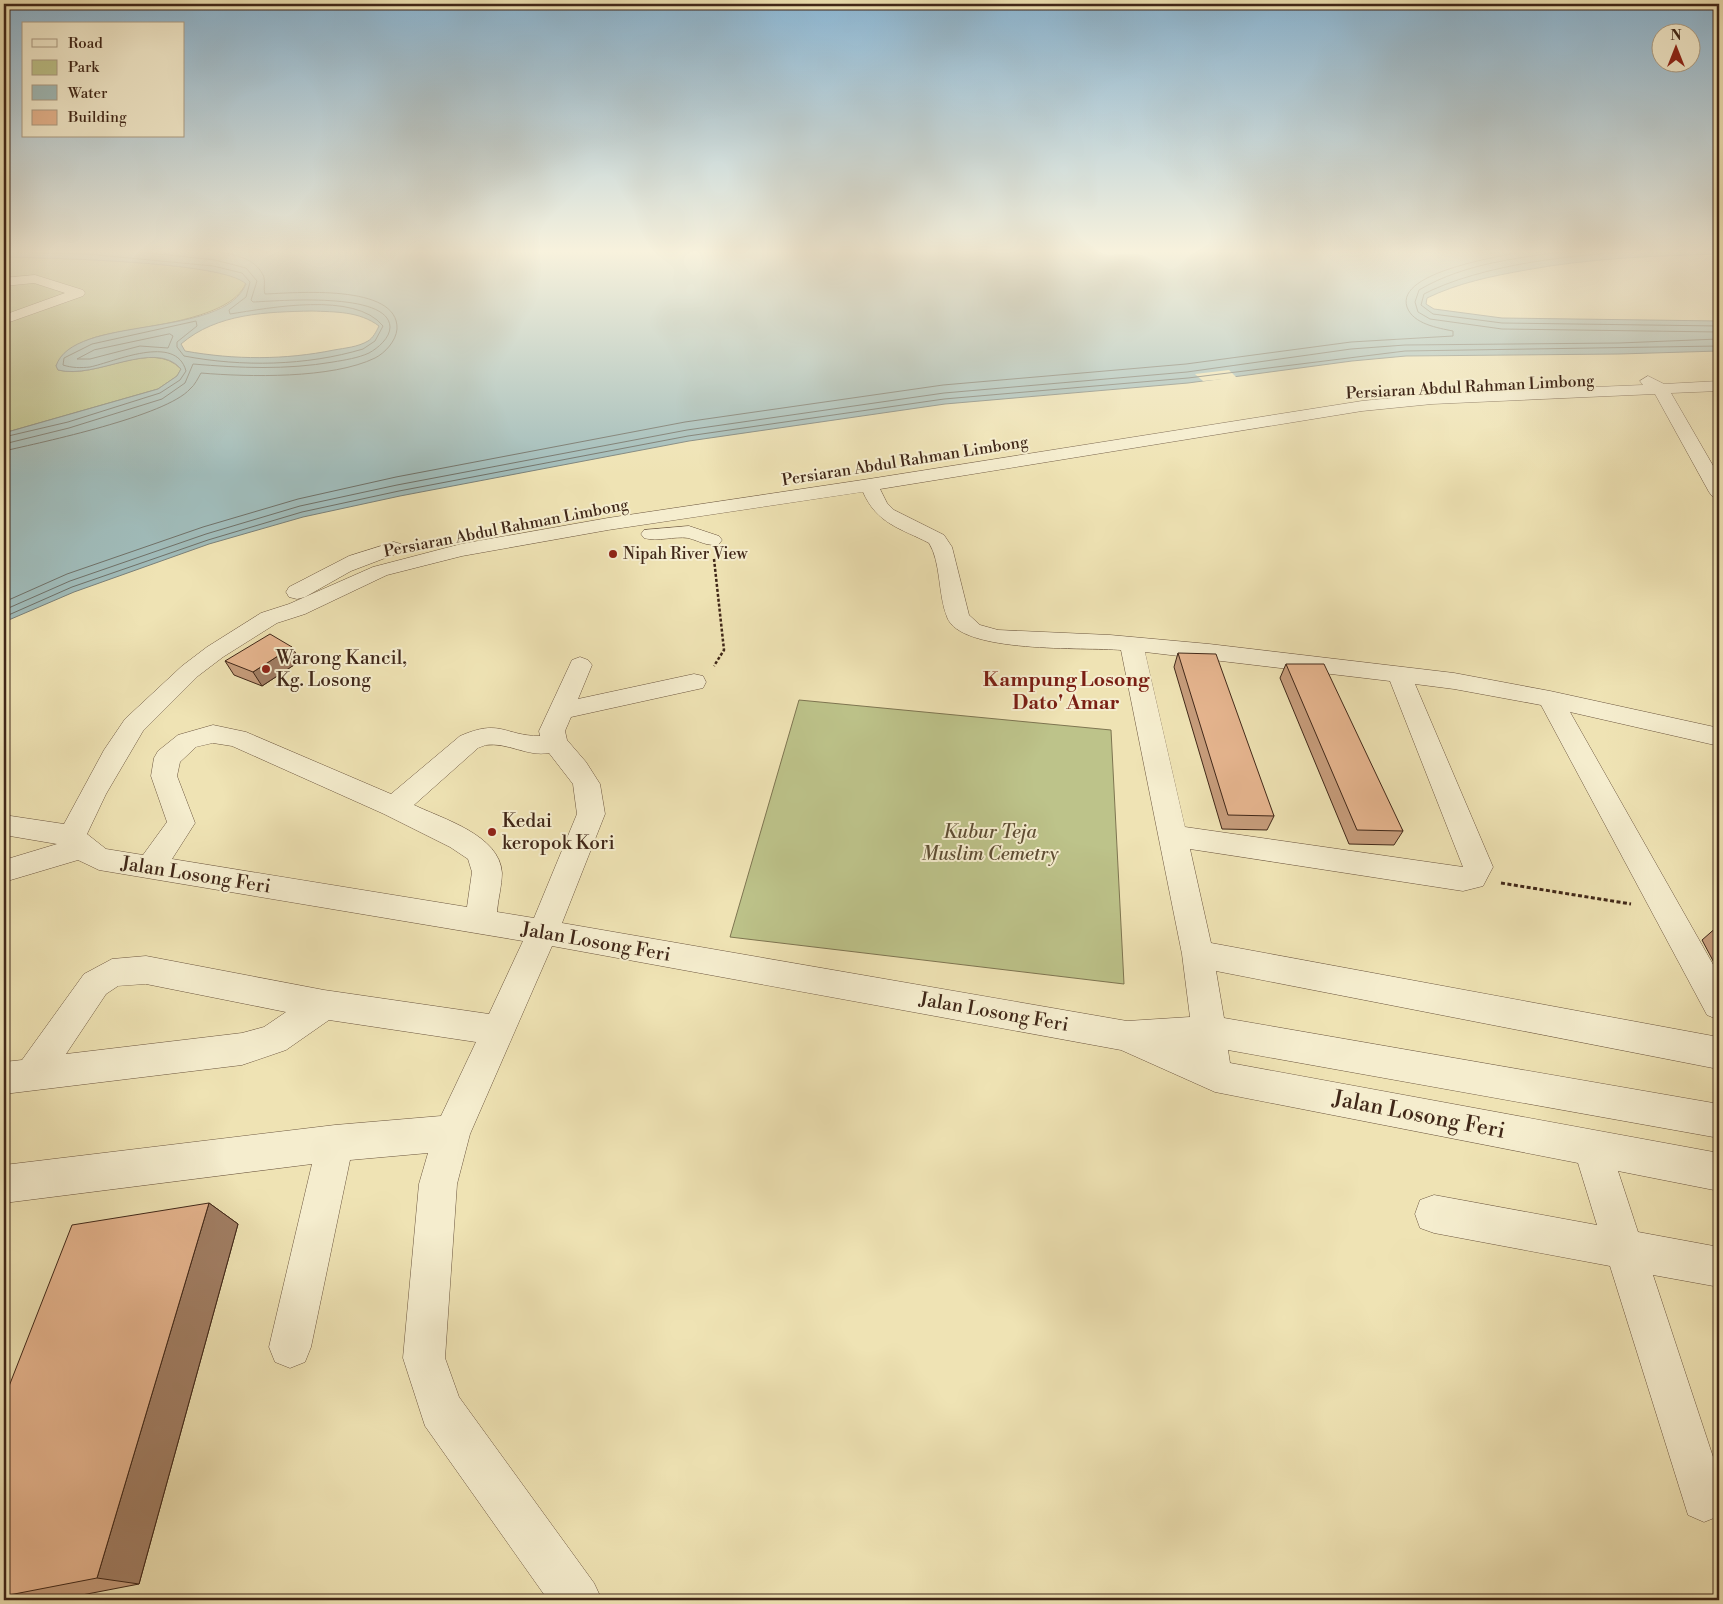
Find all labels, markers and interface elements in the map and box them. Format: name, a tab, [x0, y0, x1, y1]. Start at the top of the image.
legend	[22, 22, 185, 138]
north arrow	[1650, 22, 1700, 72]
text: N	[1670, 27, 1682, 45]
text: Road	[68, 34, 103, 53]
text: Park	[68, 58, 100, 77]
text: Water	[67, 84, 108, 103]
text: Building	[67, 108, 127, 127]
street label: Persiaran Abdul Rahman Limbong	[1345, 370, 1596, 404]
street label: Persiaran Abdul Rahman Limbong	[780, 432, 1030, 490]
street label: Persiaran Abdul Rahman Limbong	[382, 494, 631, 562]
place label: Nipah River View	[623, 544, 749, 564]
marker: Nipah River View	[607, 548, 619, 560]
place label: Warong Kancil, Kg. Losong	[275, 646, 407, 692]
marker: Warong Kancil, Kg. Losong	[260, 663, 272, 675]
district label: Kampung Losong Dato' Amar	[983, 668, 1150, 716]
place label: Kedai keropok Kori	[502, 809, 615, 855]
park label: Kubur Teja Muslim Cemetry	[922, 820, 1059, 866]
marker: Kedai keropok Kori	[486, 826, 498, 838]
street label: Jalan Losong Feri	[118, 851, 273, 899]
street label: Jalan Losong Feri	[519, 917, 673, 967]
street label: Jalan Losong Feri	[917, 987, 1071, 1037]
street label: Jalan Losong Feri	[1330, 1085, 1507, 1145]

